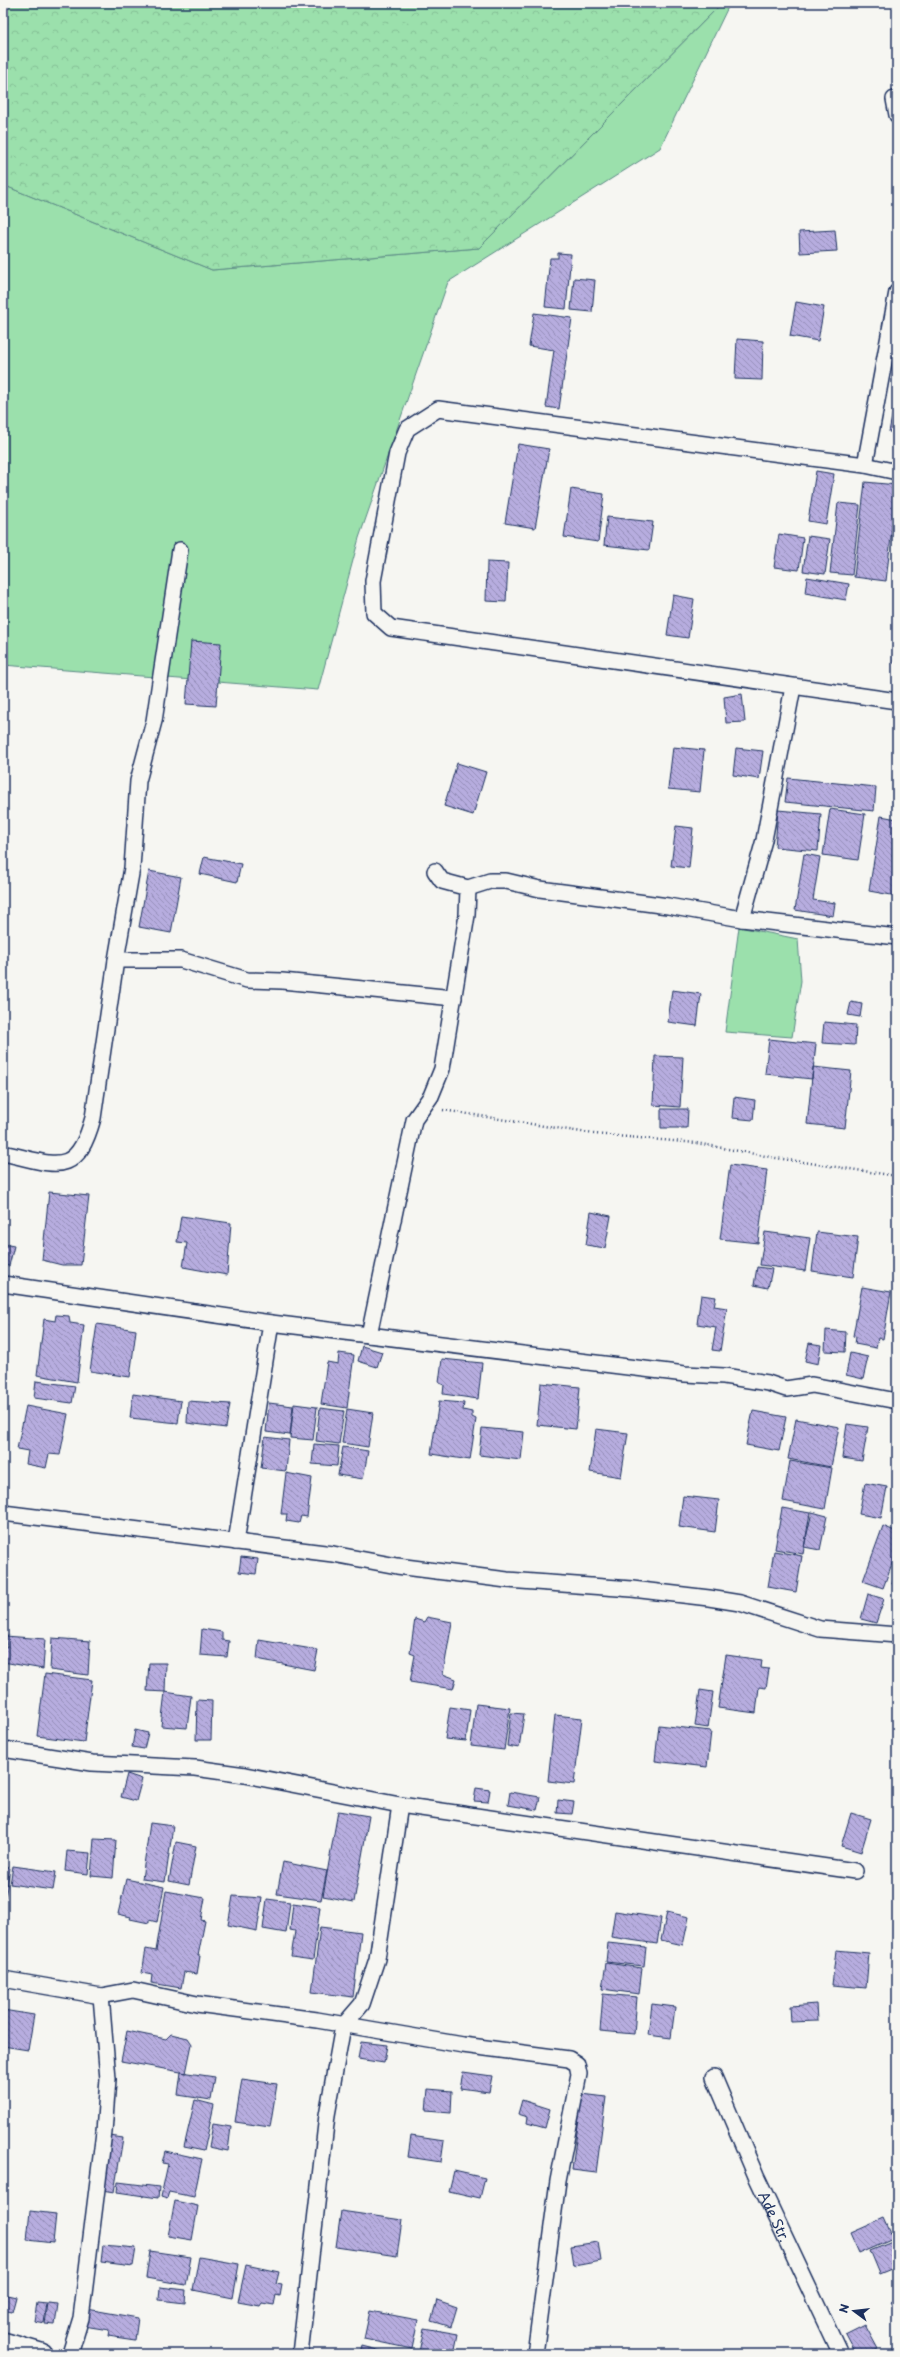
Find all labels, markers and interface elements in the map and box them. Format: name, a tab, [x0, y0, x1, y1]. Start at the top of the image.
street label: Ade Str.	[754, 2187, 796, 2245]
north arrow	[834, 2291, 874, 2331]
text: N	[835, 2302, 853, 2315]

